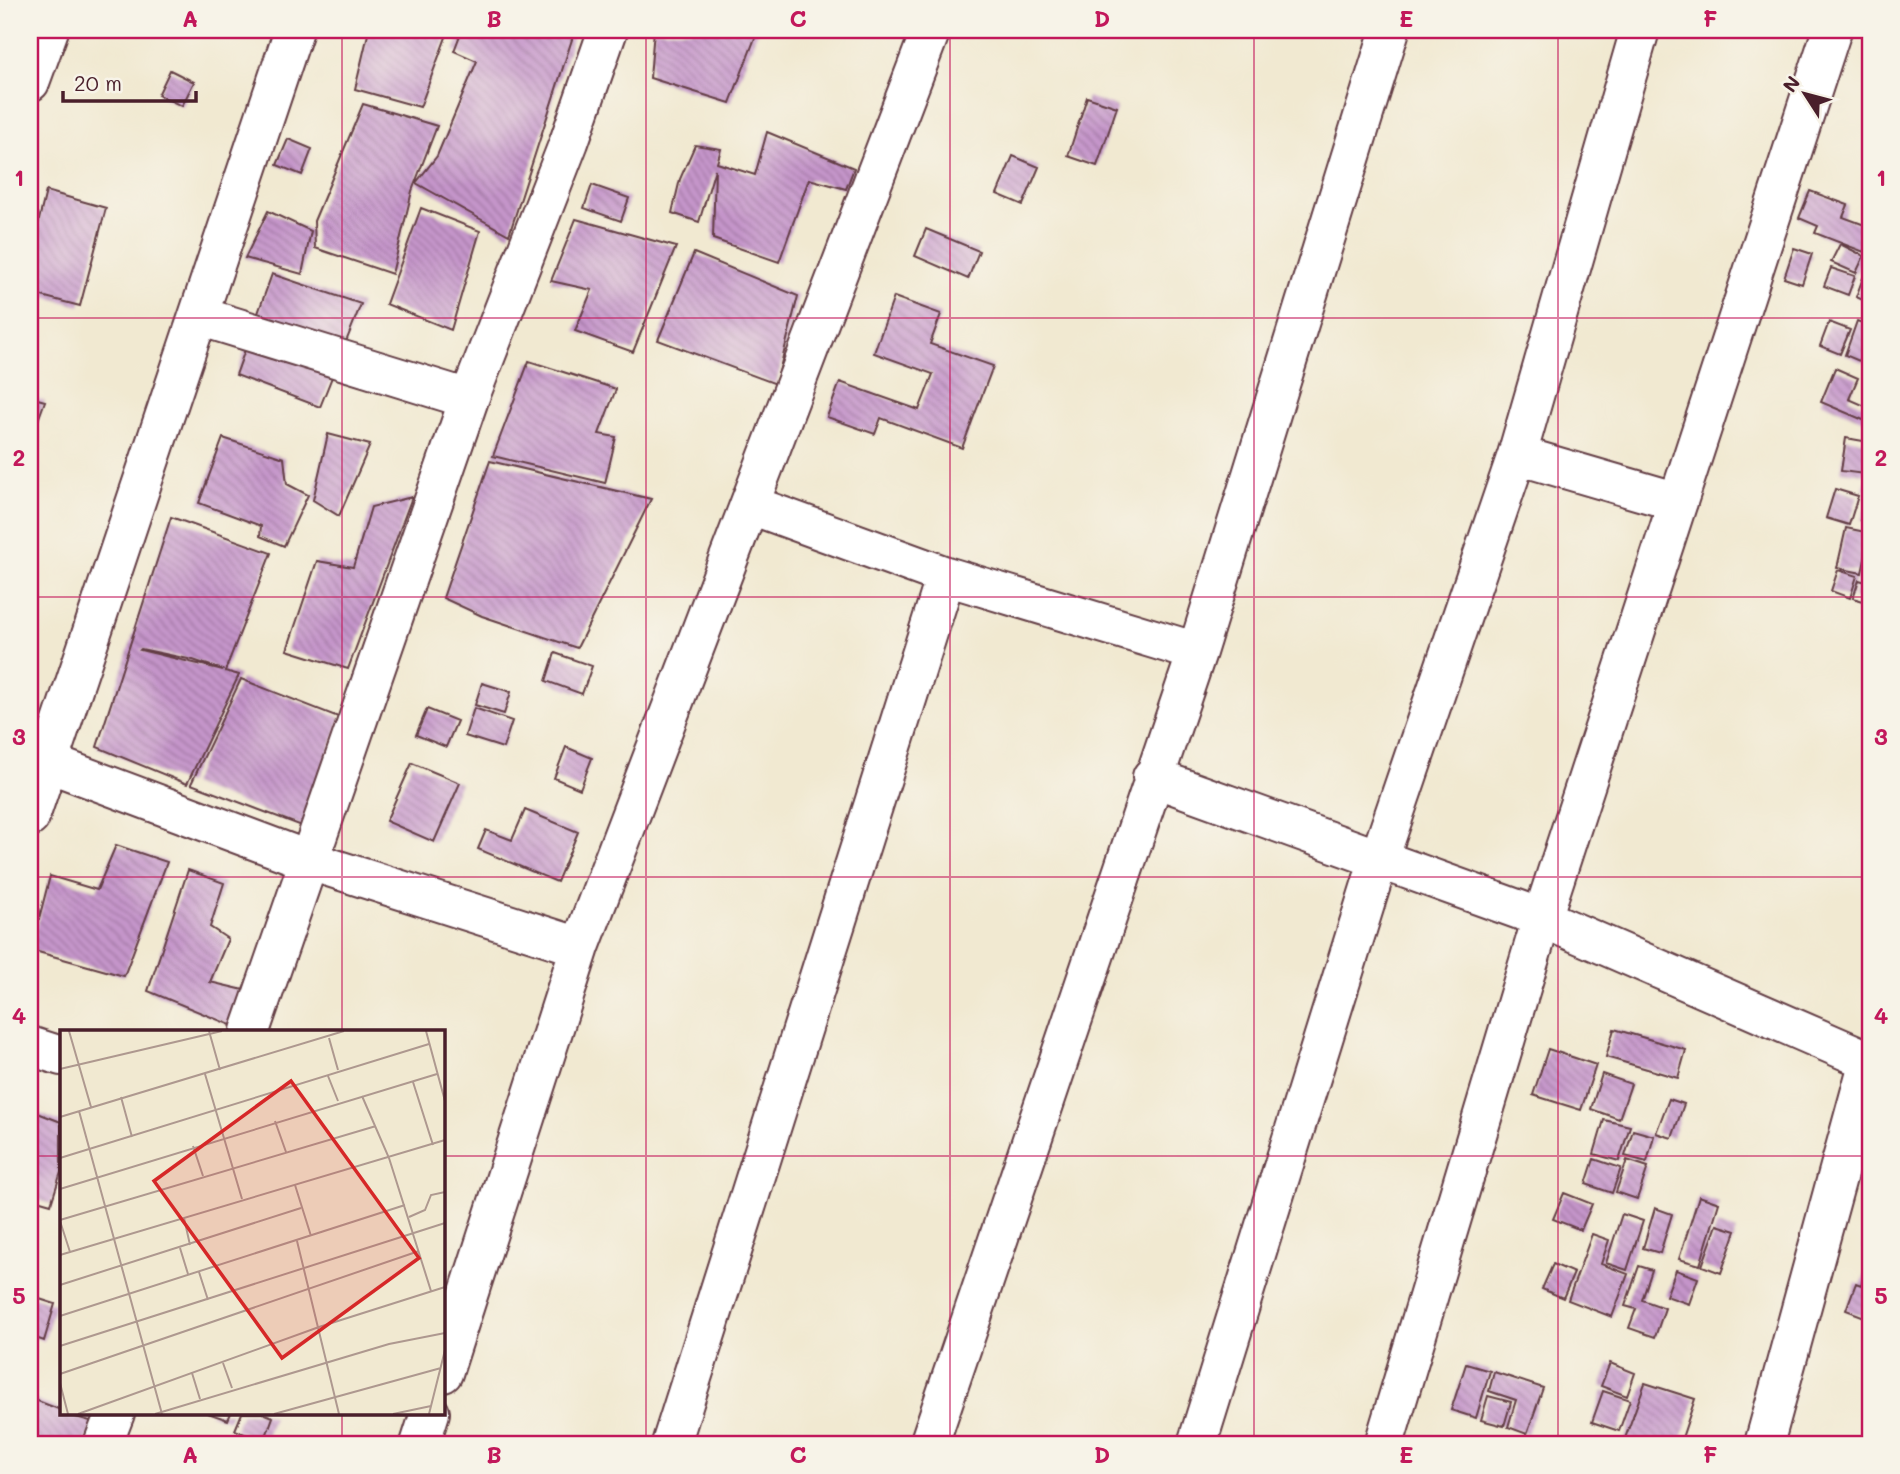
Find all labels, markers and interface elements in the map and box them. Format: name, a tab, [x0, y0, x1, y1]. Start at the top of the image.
text: A	[182, 3, 198, 33]
text: B	[486, 3, 502, 33]
text: C	[789, 3, 807, 33]
text: D	[1094, 3, 1110, 33]
text: E	[1399, 3, 1413, 33]
text: F	[1703, 3, 1717, 33]
scale bar	[63, 60, 196, 104]
north arrow	[1770, 60, 1840, 130]
text: 20 m	[74, 69, 122, 96]
text: N	[1776, 71, 1805, 97]
text: 1	[14, 162, 24, 192]
text: 1	[1876, 162, 1886, 192]
text: 2	[13, 442, 25, 472]
text: 2	[1875, 442, 1887, 472]
text: 3	[12, 721, 26, 751]
text: 3	[1874, 721, 1888, 751]
text: 4	[12, 1000, 26, 1030]
text: 4	[1874, 1000, 1888, 1030]
inset map	[60, 1030, 444, 1414]
text: 5	[12, 1280, 26, 1310]
text: 5	[1874, 1280, 1888, 1310]
text: A	[182, 1439, 198, 1469]
text: B	[486, 1439, 502, 1469]
text: C	[789, 1439, 807, 1469]
text: D	[1094, 1439, 1110, 1469]
text: E	[1399, 1439, 1413, 1469]
text: F	[1703, 1439, 1717, 1469]

